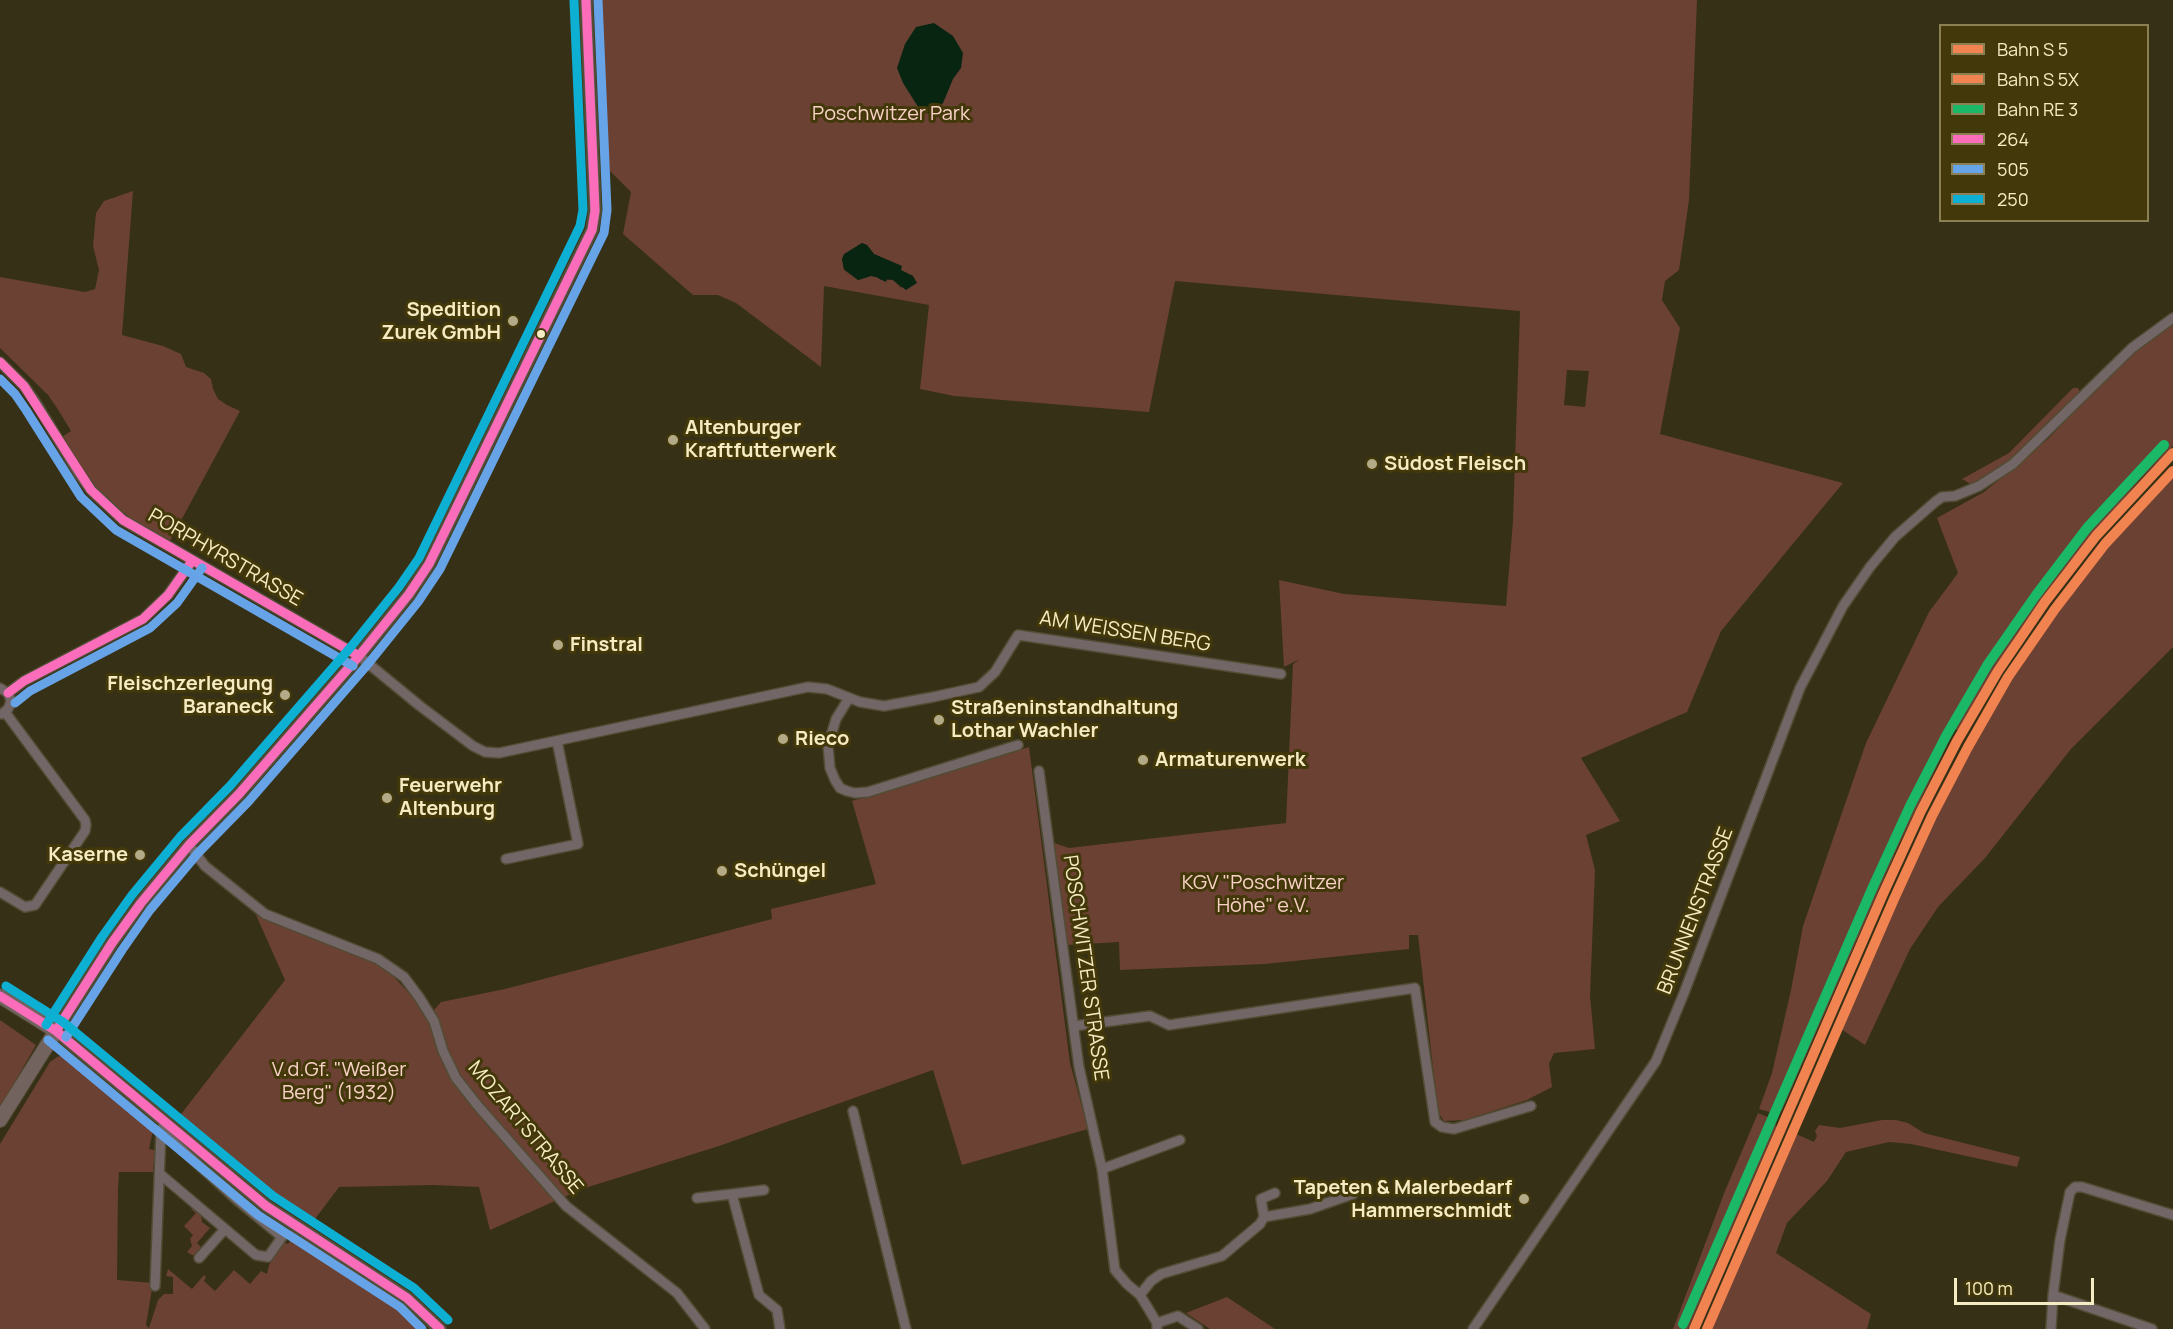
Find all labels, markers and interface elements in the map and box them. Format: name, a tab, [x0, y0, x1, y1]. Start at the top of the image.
legend	[1939, 24, 2149, 222]
text: Bahn S 5	[1997, 37, 2068, 61]
text: Bahn S 5X	[1997, 67, 2079, 91]
text: Bahn RE 3	[1997, 97, 2078, 121]
park label: Poschwitzer Park	[812, 102, 970, 126]
text: 264	[1997, 127, 2029, 151]
text: 505	[1997, 157, 2029, 181]
text: 250	[1997, 187, 2029, 211]
place label: Spedition Zurek GmbH	[381, 298, 501, 345]
marker: Spedition Zurek GmbH	[506, 314, 520, 328]
unlabelled marker	[535, 328, 547, 340]
place label: Altenburger Kraftfutterwerk	[685, 416, 836, 463]
marker: Altenburger Kraftfutterwerk	[666, 433, 680, 447]
place label: Südost Fleisch	[1384, 452, 1526, 476]
marker: Südost Fleisch	[1365, 457, 1379, 471]
street label: PORPHYRSTRASSE	[144, 504, 306, 612]
street label: AM WEISSEN BERG	[1038, 607, 1212, 657]
place label: Finstral	[570, 633, 643, 657]
marker: Finstral	[551, 638, 565, 652]
place label: Fleischzerlegung Baraneck	[107, 672, 273, 719]
marker: Fleischzerlegung Baraneck	[278, 688, 292, 702]
place label: Straßeninstandhaltung Lothar Wachler	[951, 696, 1178, 743]
marker: Straßeninstandhaltung Lothar Wachler	[932, 713, 946, 727]
place label: Rieco	[795, 727, 849, 751]
marker: Rieco	[776, 732, 790, 746]
place label: Armaturenwerk	[1155, 748, 1306, 772]
marker: Armaturenwerk	[1136, 753, 1150, 767]
place label: Feuerwehr Altenburg	[399, 774, 502, 821]
marker: Feuerwehr Altenburg	[380, 791, 394, 805]
street label: BRUNNENSTRASSE	[1653, 824, 1739, 998]
place label: Kaserne	[48, 843, 128, 867]
marker: Kaserne	[133, 848, 147, 862]
street label: POSCHWITZER STRASSE	[1057, 853, 1113, 1083]
place label: Schüngel	[734, 859, 826, 883]
marker: Schüngel	[715, 864, 729, 878]
park label: KGV "Poschwitzer Höhe" e.V.	[1182, 871, 1344, 918]
street label: MOZARTSTRASSE	[462, 1057, 588, 1199]
park label: V.d.Gf. "Weißer Berg" (1932)	[272, 1058, 406, 1105]
place label: Tapeten & Malerbedarf Hammerschmidt	[1294, 1176, 1512, 1223]
marker: Tapeten & Malerbedarf Hammerschmidt	[1517, 1192, 1531, 1206]
scale bar	[1957, 1266, 2096, 1304]
text: 100 m	[1965, 1276, 2013, 1300]

